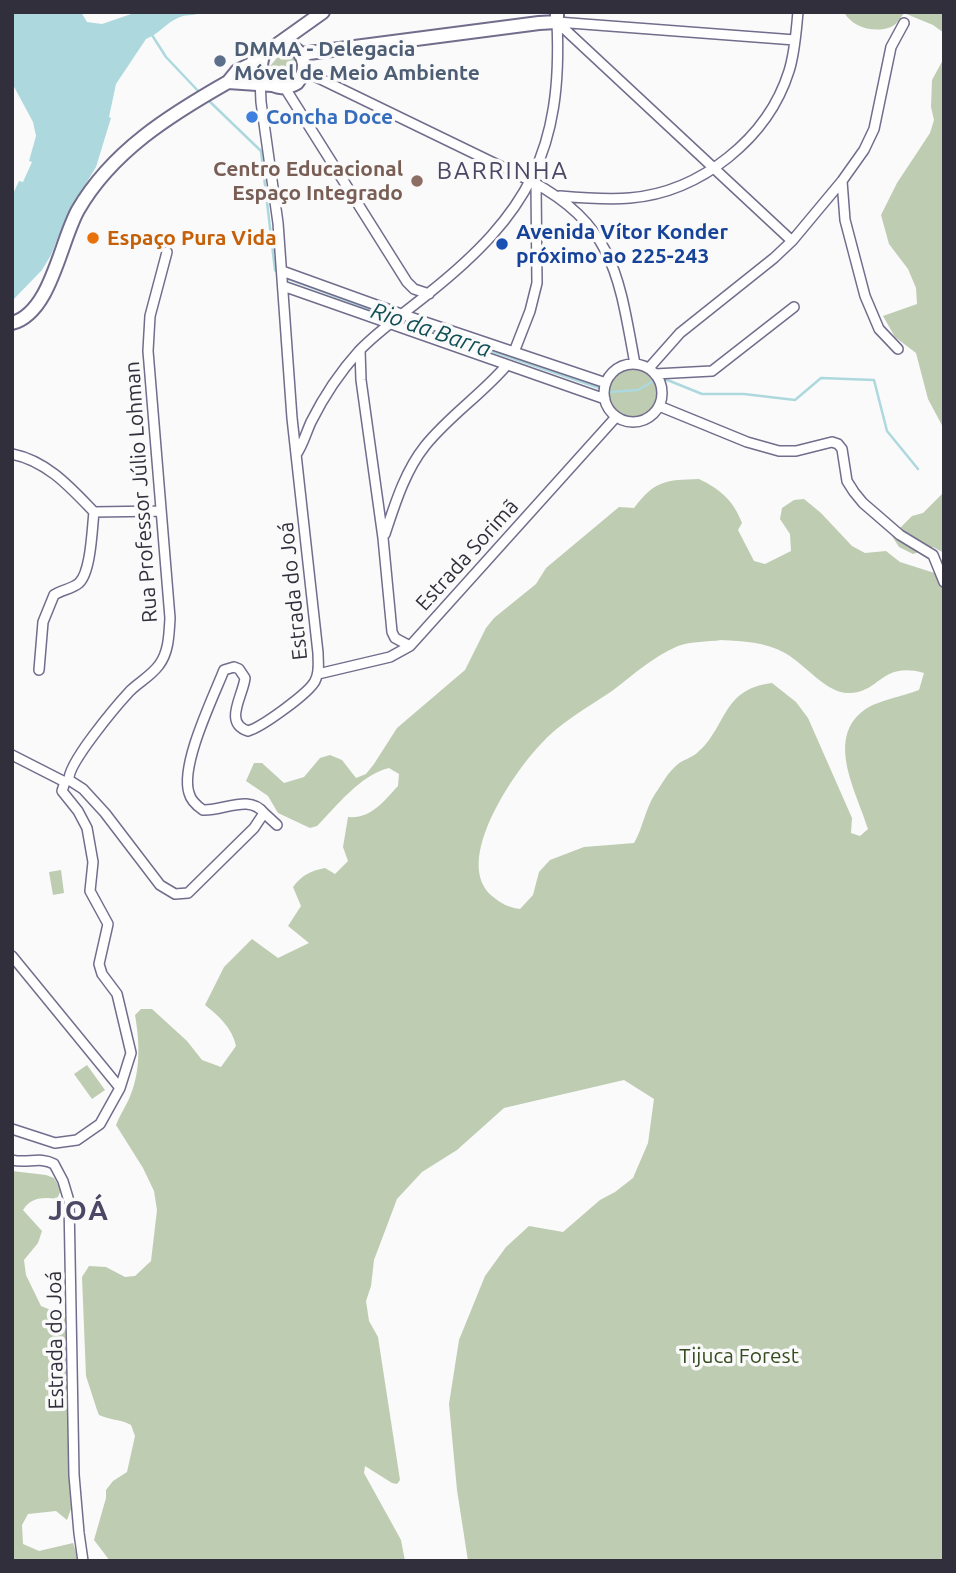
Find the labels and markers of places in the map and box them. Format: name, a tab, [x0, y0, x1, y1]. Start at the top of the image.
place label: DMMA - Delegacia Móvel de Meio Ambiente	[234, 36, 480, 86]
marker: DMMA - Delegacia Móvel de Meio Ambiente	[212, 53, 228, 69]
place label: Concha Doce	[266, 104, 393, 130]
marker: Concha Doce	[244, 109, 260, 125]
place label: Centro Educacional Espaço Integrado	[213, 156, 403, 206]
marker: Centro Educacional Espaço Integrado	[409, 173, 425, 189]
place label: Avenida Vítor Konder próximo ao 225-243	[516, 219, 728, 269]
place label: Espaço Pura Vida	[107, 225, 277, 251]
marker: Espaço Pura Vida	[85, 230, 101, 246]
marker: Avenida Vítor Konder próximo ao 225-243	[494, 236, 510, 252]

